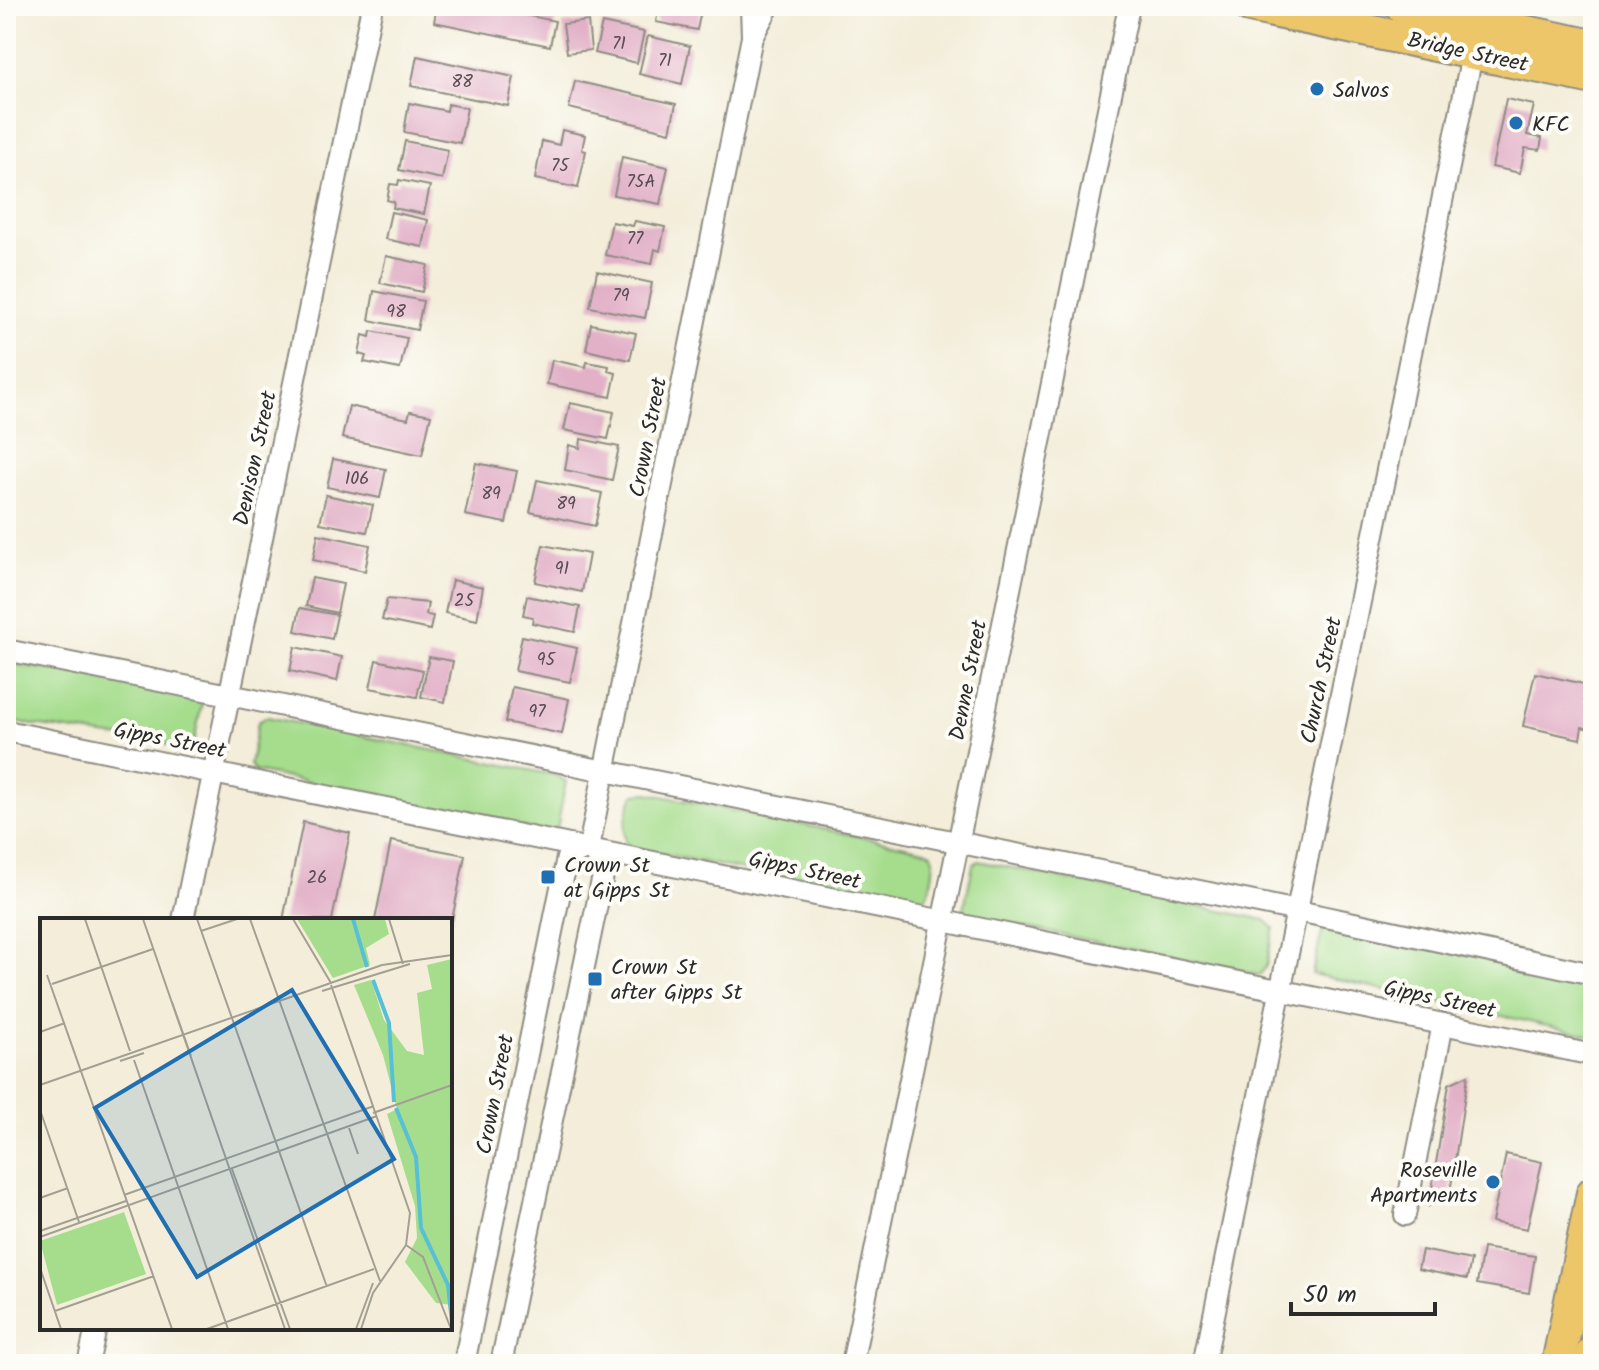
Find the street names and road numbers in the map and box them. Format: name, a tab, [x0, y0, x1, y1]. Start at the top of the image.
street label: Bridge Street	[1404, 24, 1531, 83]
street label: Crown Street	[621, 374, 678, 500]
street label: Denison Street	[225, 388, 288, 529]
street label: Church Street	[1292, 613, 1353, 747]
street label: Denne Street	[941, 617, 998, 744]
street label: Gipps Street	[110, 713, 229, 770]
street label: Gipps Street	[745, 843, 864, 900]
street label: Gipps Street	[1380, 972, 1499, 1029]
street label: Crown Street	[468, 1031, 525, 1157]

